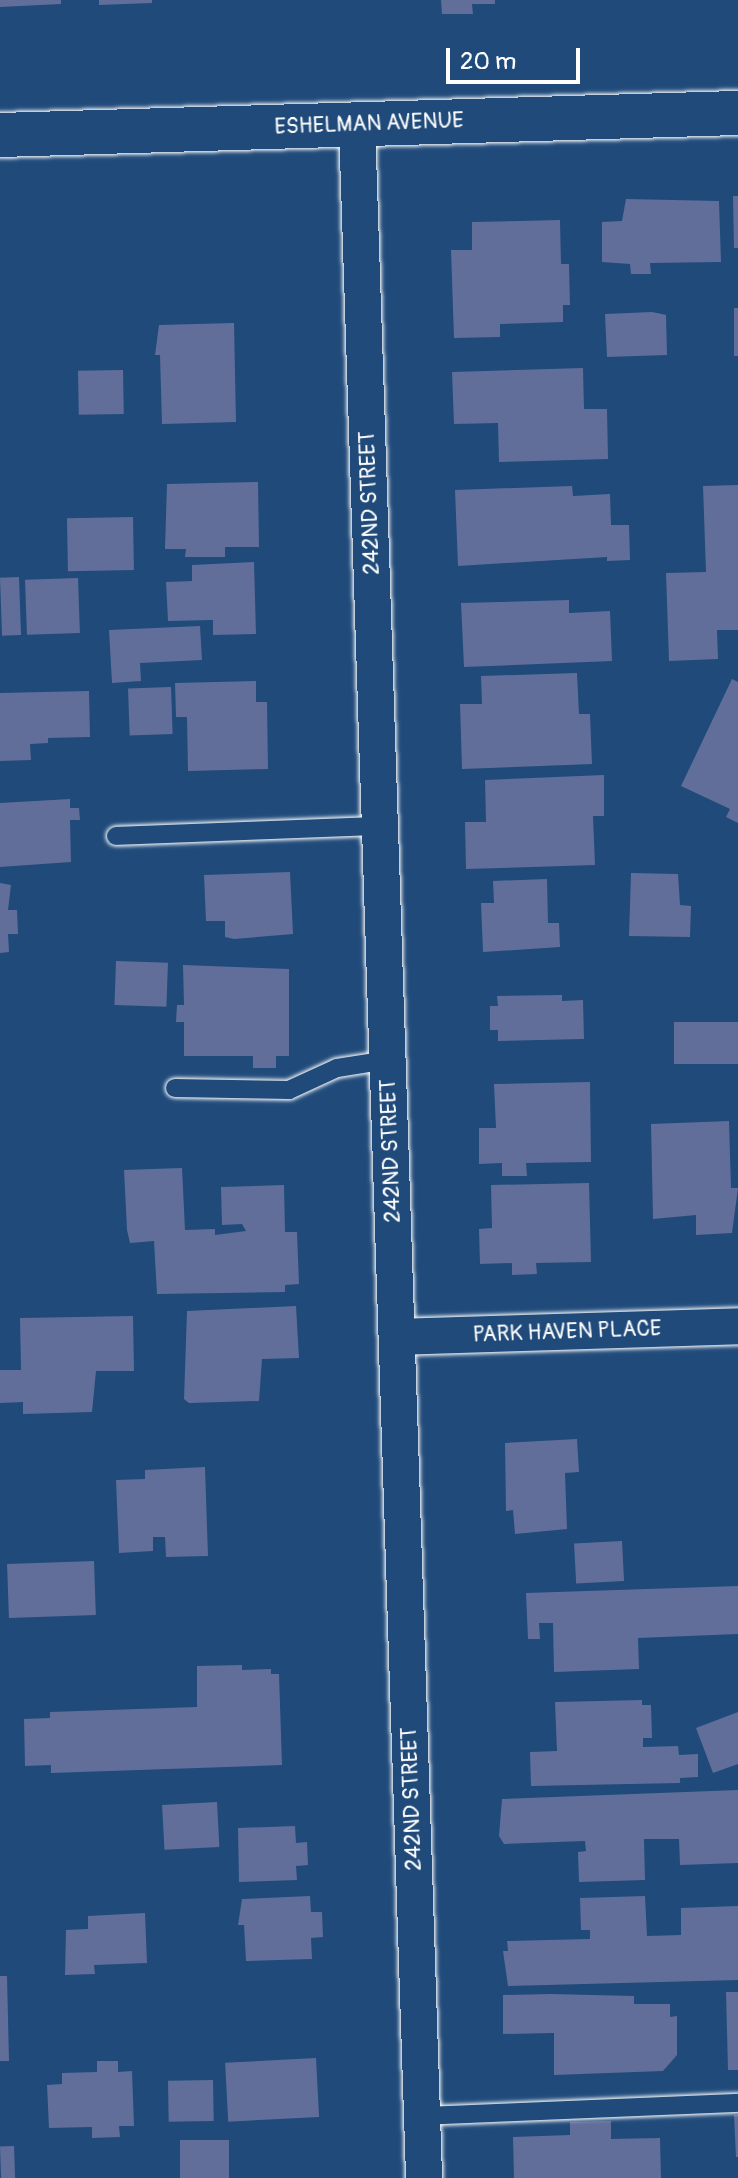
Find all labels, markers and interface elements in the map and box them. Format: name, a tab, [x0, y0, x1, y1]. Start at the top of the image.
scale bar	[450, 32, 584, 82]
text: 20 m	[460, 47, 516, 76]
street label: ESHELMAN AVENUE	[274, 108, 464, 140]
street label: 242ND STREET	[354, 431, 386, 575]
street label: 242ND STREET	[375, 1079, 407, 1223]
street label: PARK HAVEN PLACE	[472, 1316, 662, 1348]
street label: 242ND STREET	[396, 1727, 428, 1871]

